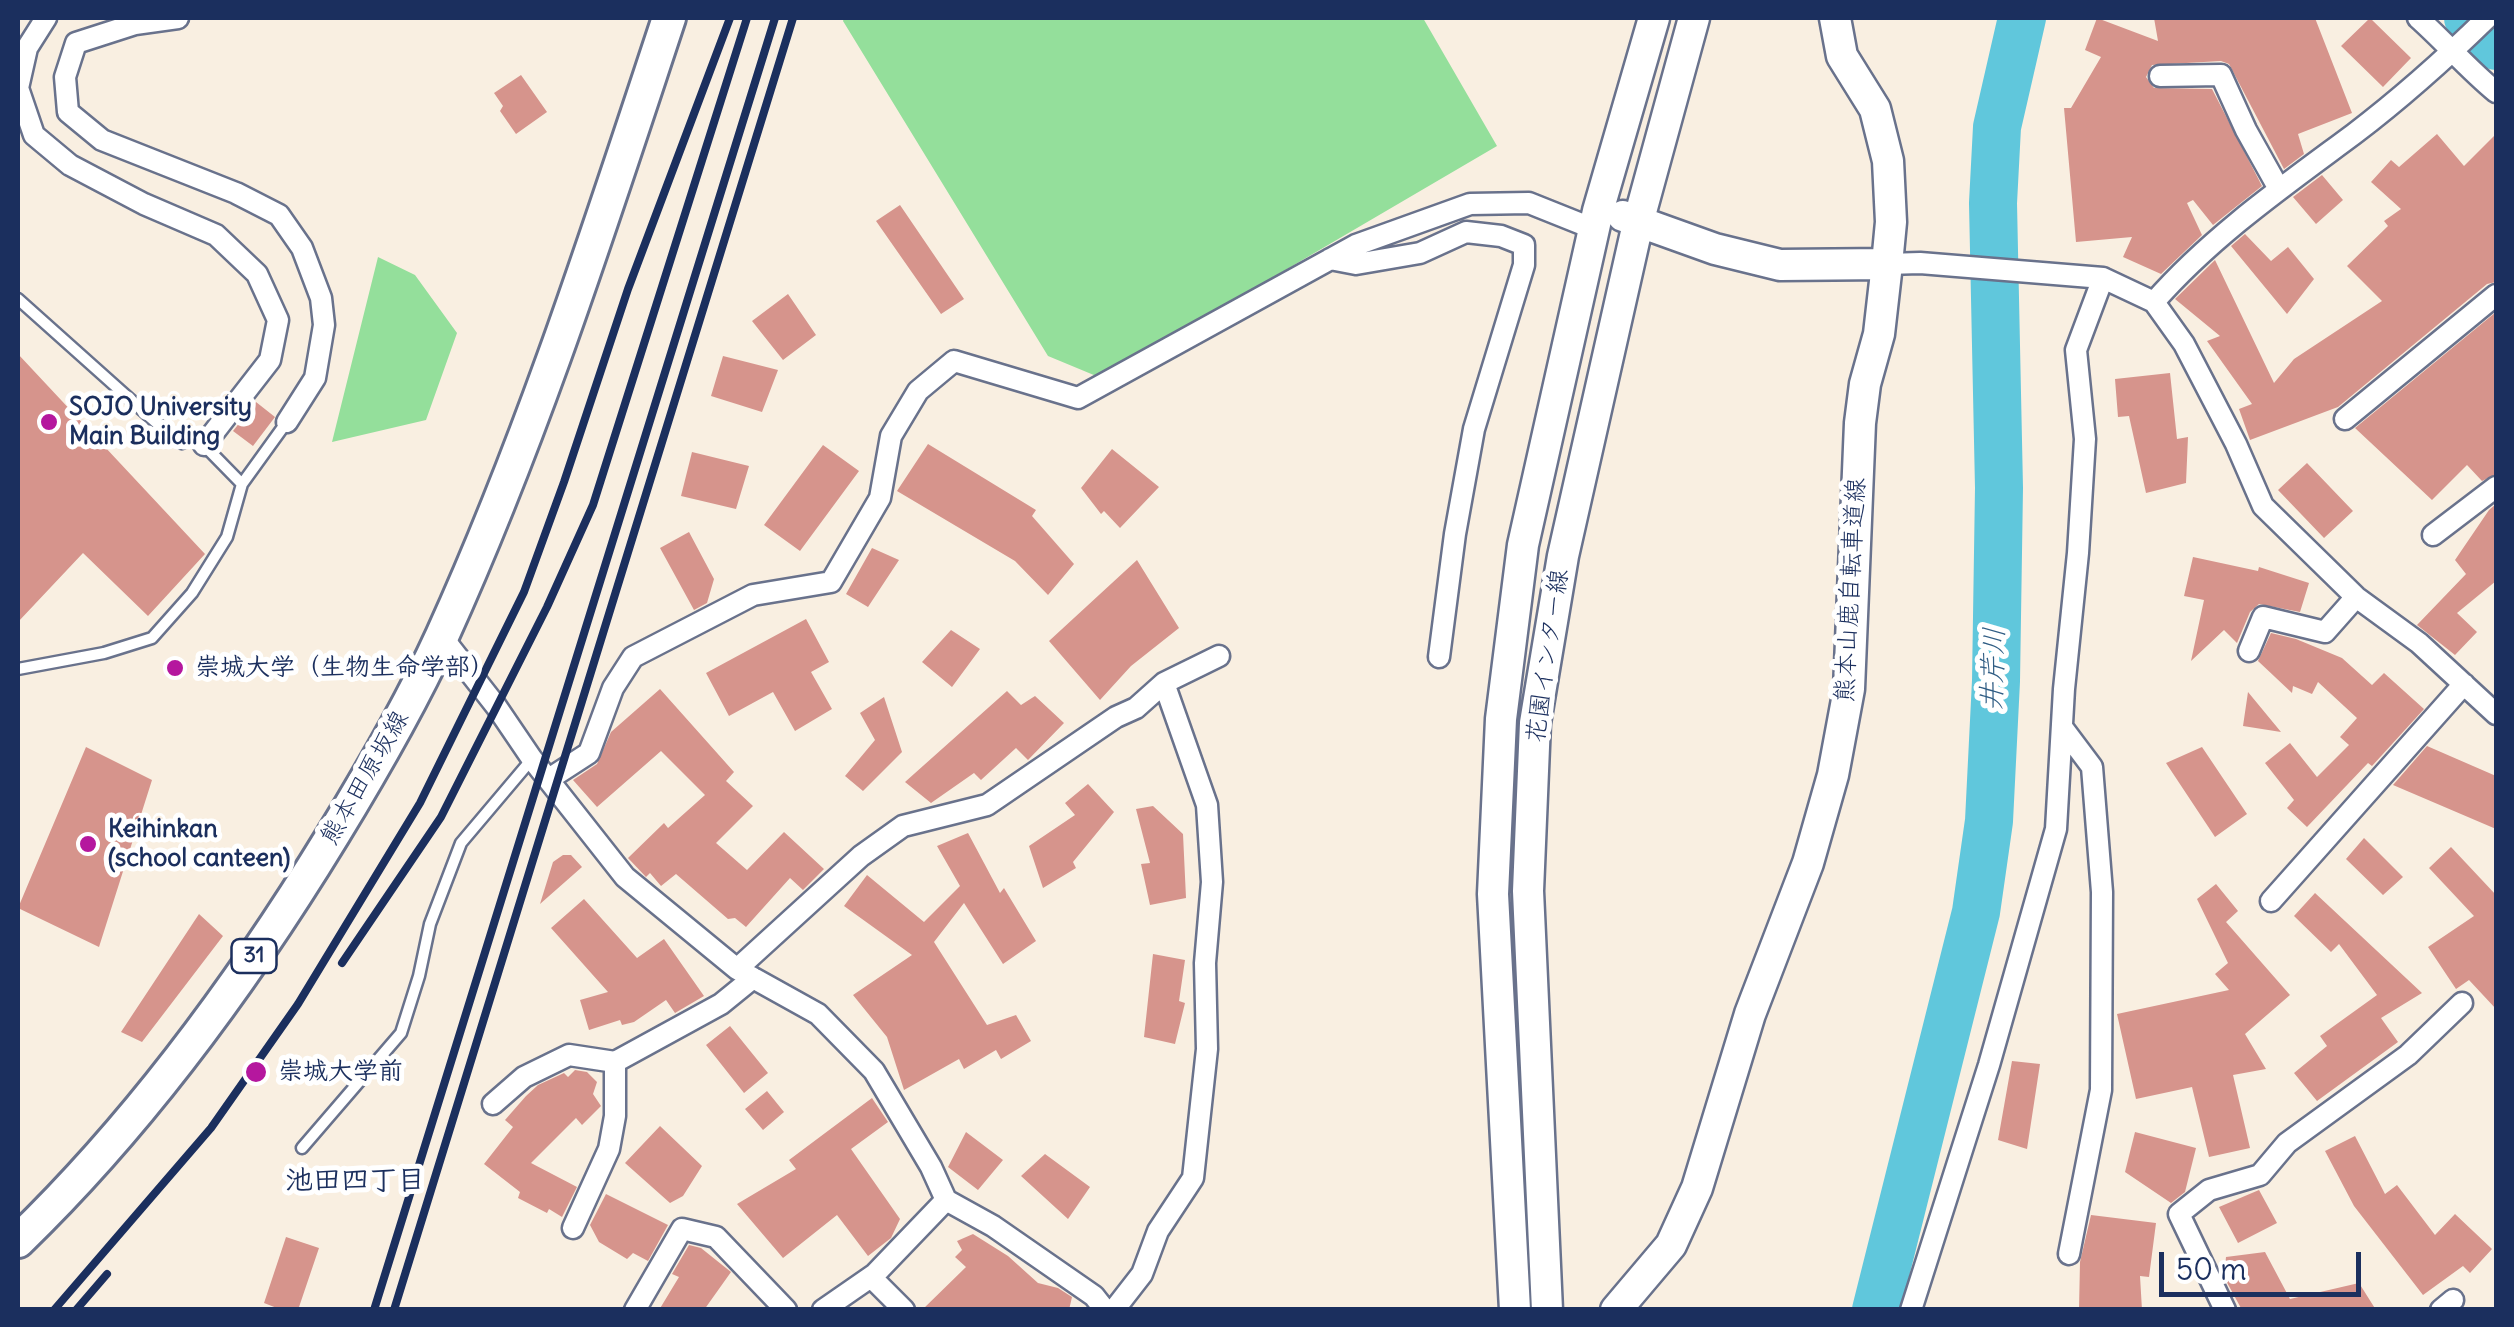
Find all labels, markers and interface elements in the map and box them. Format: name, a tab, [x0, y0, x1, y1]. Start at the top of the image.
place label: SOJO University Main Building	[69, 393, 252, 452]
marker: SOJO University Main Building	[38, 411, 60, 433]
street label: 熊本山鹿自転車道線	[1830, 477, 1872, 703]
street label: 花園インター線	[1521, 567, 1575, 745]
water label: 井芹川	[1976, 626, 2012, 712]
place label: 崇城大学（生物生命学部）	[195, 653, 495, 683]
marker: 崇城大学（生物生命学部）	[164, 657, 186, 679]
street label: 熊本田原坂線	[315, 706, 415, 850]
place label: Keihinkan (school canteen)	[108, 815, 290, 874]
marker: Keihinkan (school canteen)	[77, 833, 99, 855]
road number: 31	[232, 939, 276, 973]
place label: 崇城大学前	[278, 1057, 403, 1087]
marker: 崇城大学前	[243, 1059, 269, 1085]
district label: 池田四丁目	[285, 1164, 425, 1198]
scale bar	[2164, 1232, 2366, 1294]
text: 50 m	[2176, 1250, 2246, 1288]

